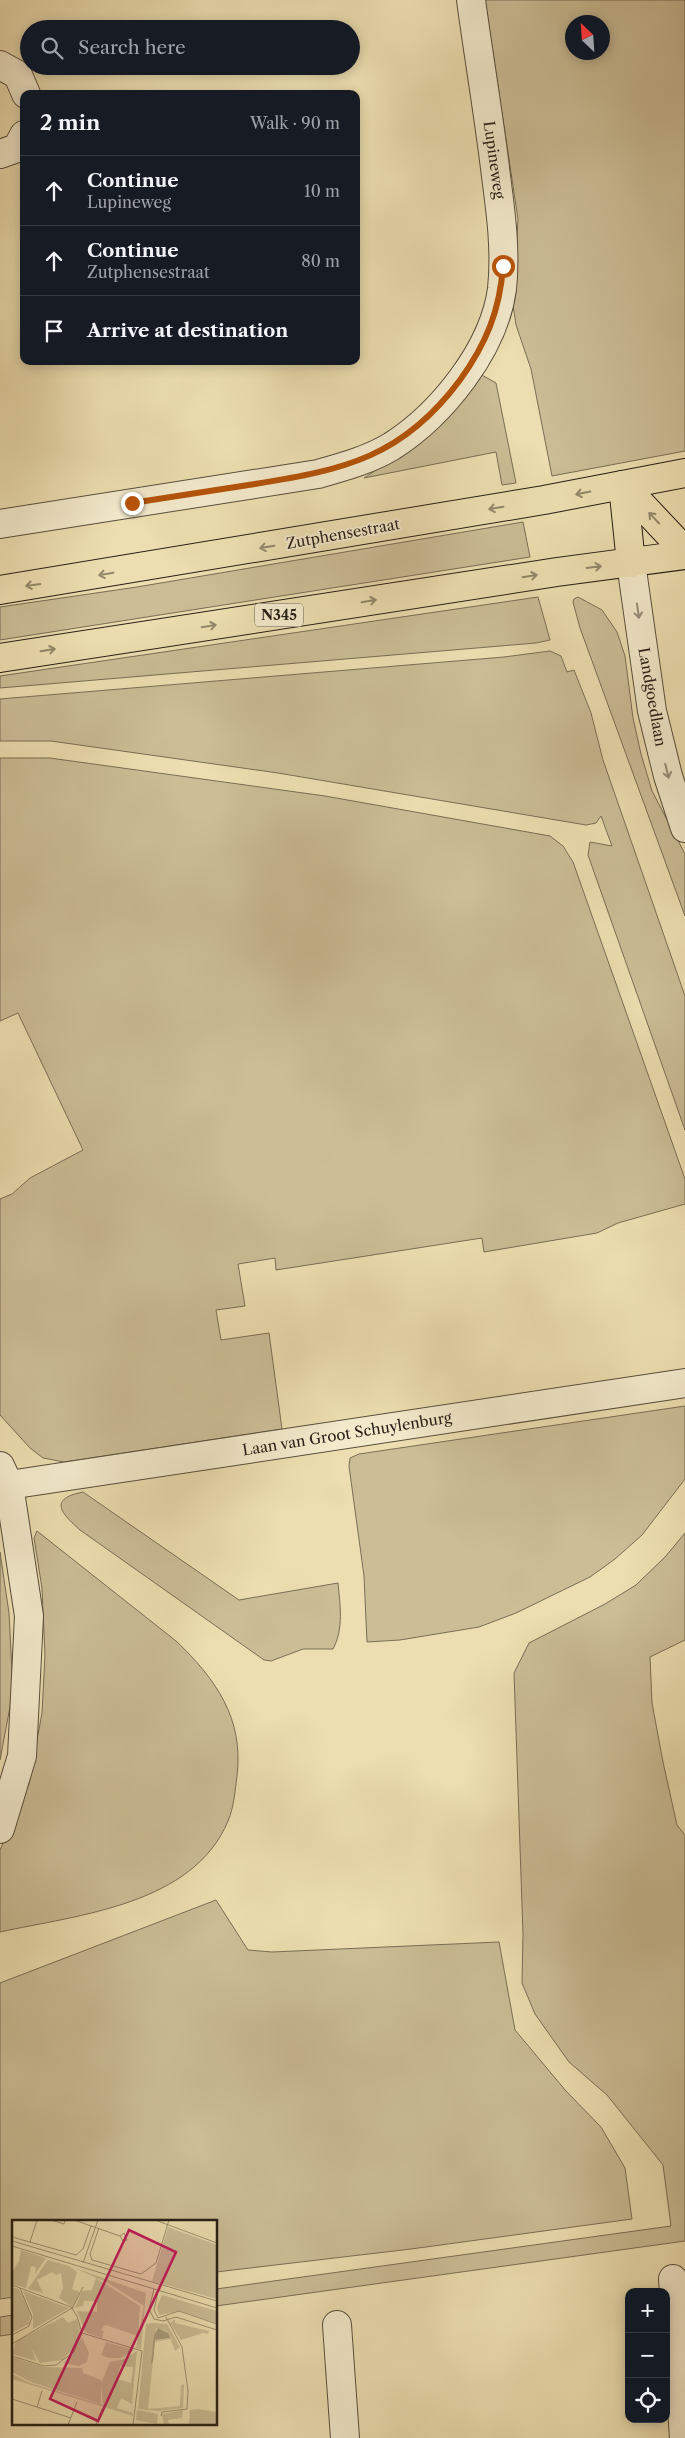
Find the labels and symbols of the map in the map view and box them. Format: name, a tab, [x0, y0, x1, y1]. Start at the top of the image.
north arrow	[565, 15, 610, 60]
street label: Lupineweg	[480, 120, 509, 200]
route start	[492, 255, 515, 278]
one-way arrow	[576, 489, 592, 498]
route end	[121, 492, 144, 515]
one-way arrow	[488, 504, 504, 514]
one-way arrow	[648, 512, 660, 525]
street label: Zutphensestraat	[285, 514, 402, 553]
one-way arrow	[259, 542, 275, 552]
one-way arrow	[586, 562, 602, 572]
one-way arrow	[99, 569, 115, 579]
one-way arrow	[522, 571, 538, 581]
one-way arrow	[25, 581, 41, 591]
one-way arrow	[361, 596, 377, 606]
one-way arrow	[633, 603, 643, 619]
road number: N345	[255, 604, 303, 626]
one-way arrow	[200, 620, 216, 630]
one-way arrow	[40, 645, 56, 655]
street label: Landgoedlaan	[634, 646, 671, 749]
one-way arrow	[662, 762, 672, 778]
street label: Laan van Groot Schuylenburg	[241, 1408, 453, 1459]
inset map	[12, 2220, 218, 2426]

